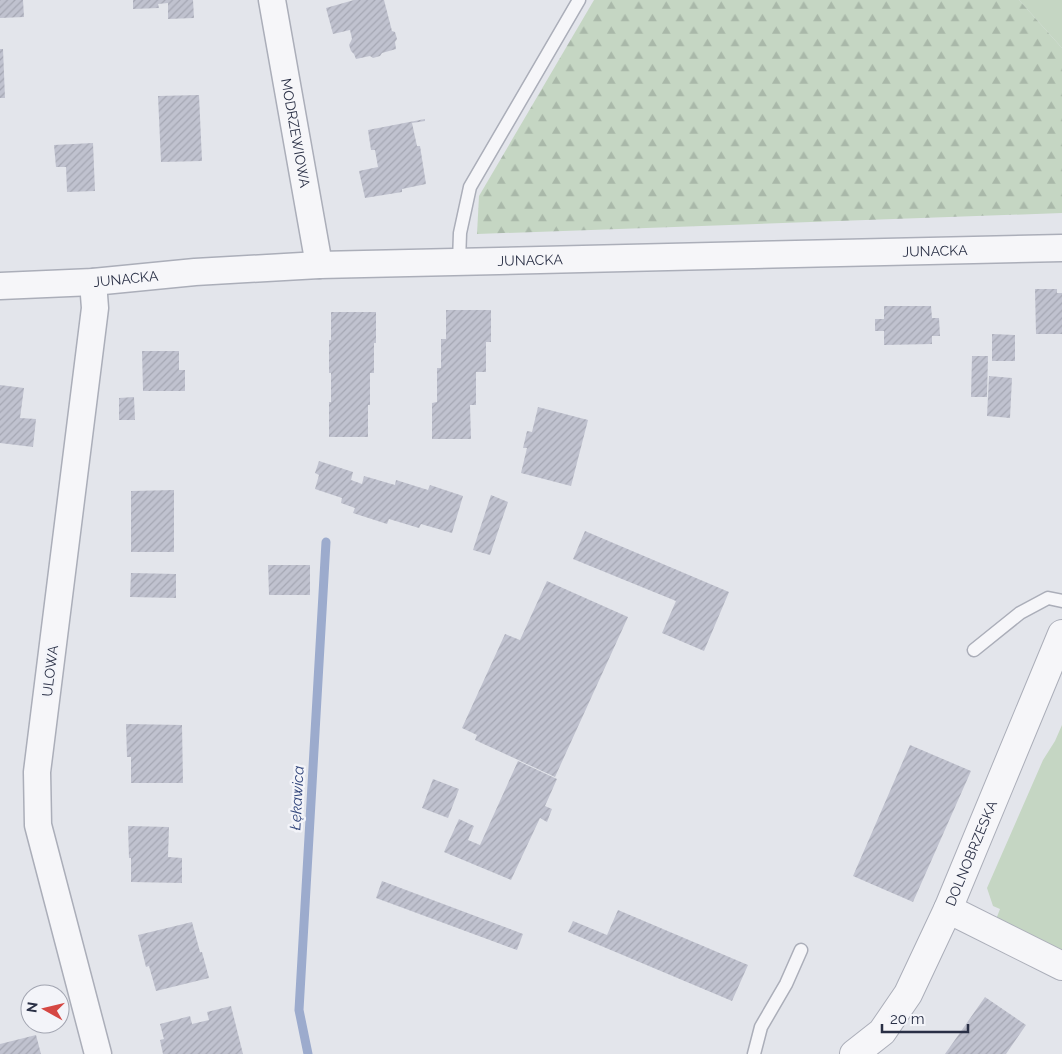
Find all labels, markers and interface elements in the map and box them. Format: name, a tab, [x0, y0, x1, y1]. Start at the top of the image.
street label: MODRZEWIOWA	[278, 77, 313, 189]
street label: JUNACKA	[902, 242, 968, 260]
street label: JUNACKA	[497, 251, 564, 269]
street label: JUNACKA	[92, 268, 160, 290]
street label: ULOWA	[39, 644, 61, 698]
water label: Łękawica	[286, 765, 308, 831]
street label: DOLNOBRZESKA	[942, 798, 1000, 908]
north arrow	[20, 984, 70, 1034]
text: N	[23, 1001, 41, 1014]
scale bar	[882, 1002, 968, 1034]
text: 20 m	[890, 1010, 925, 1028]

